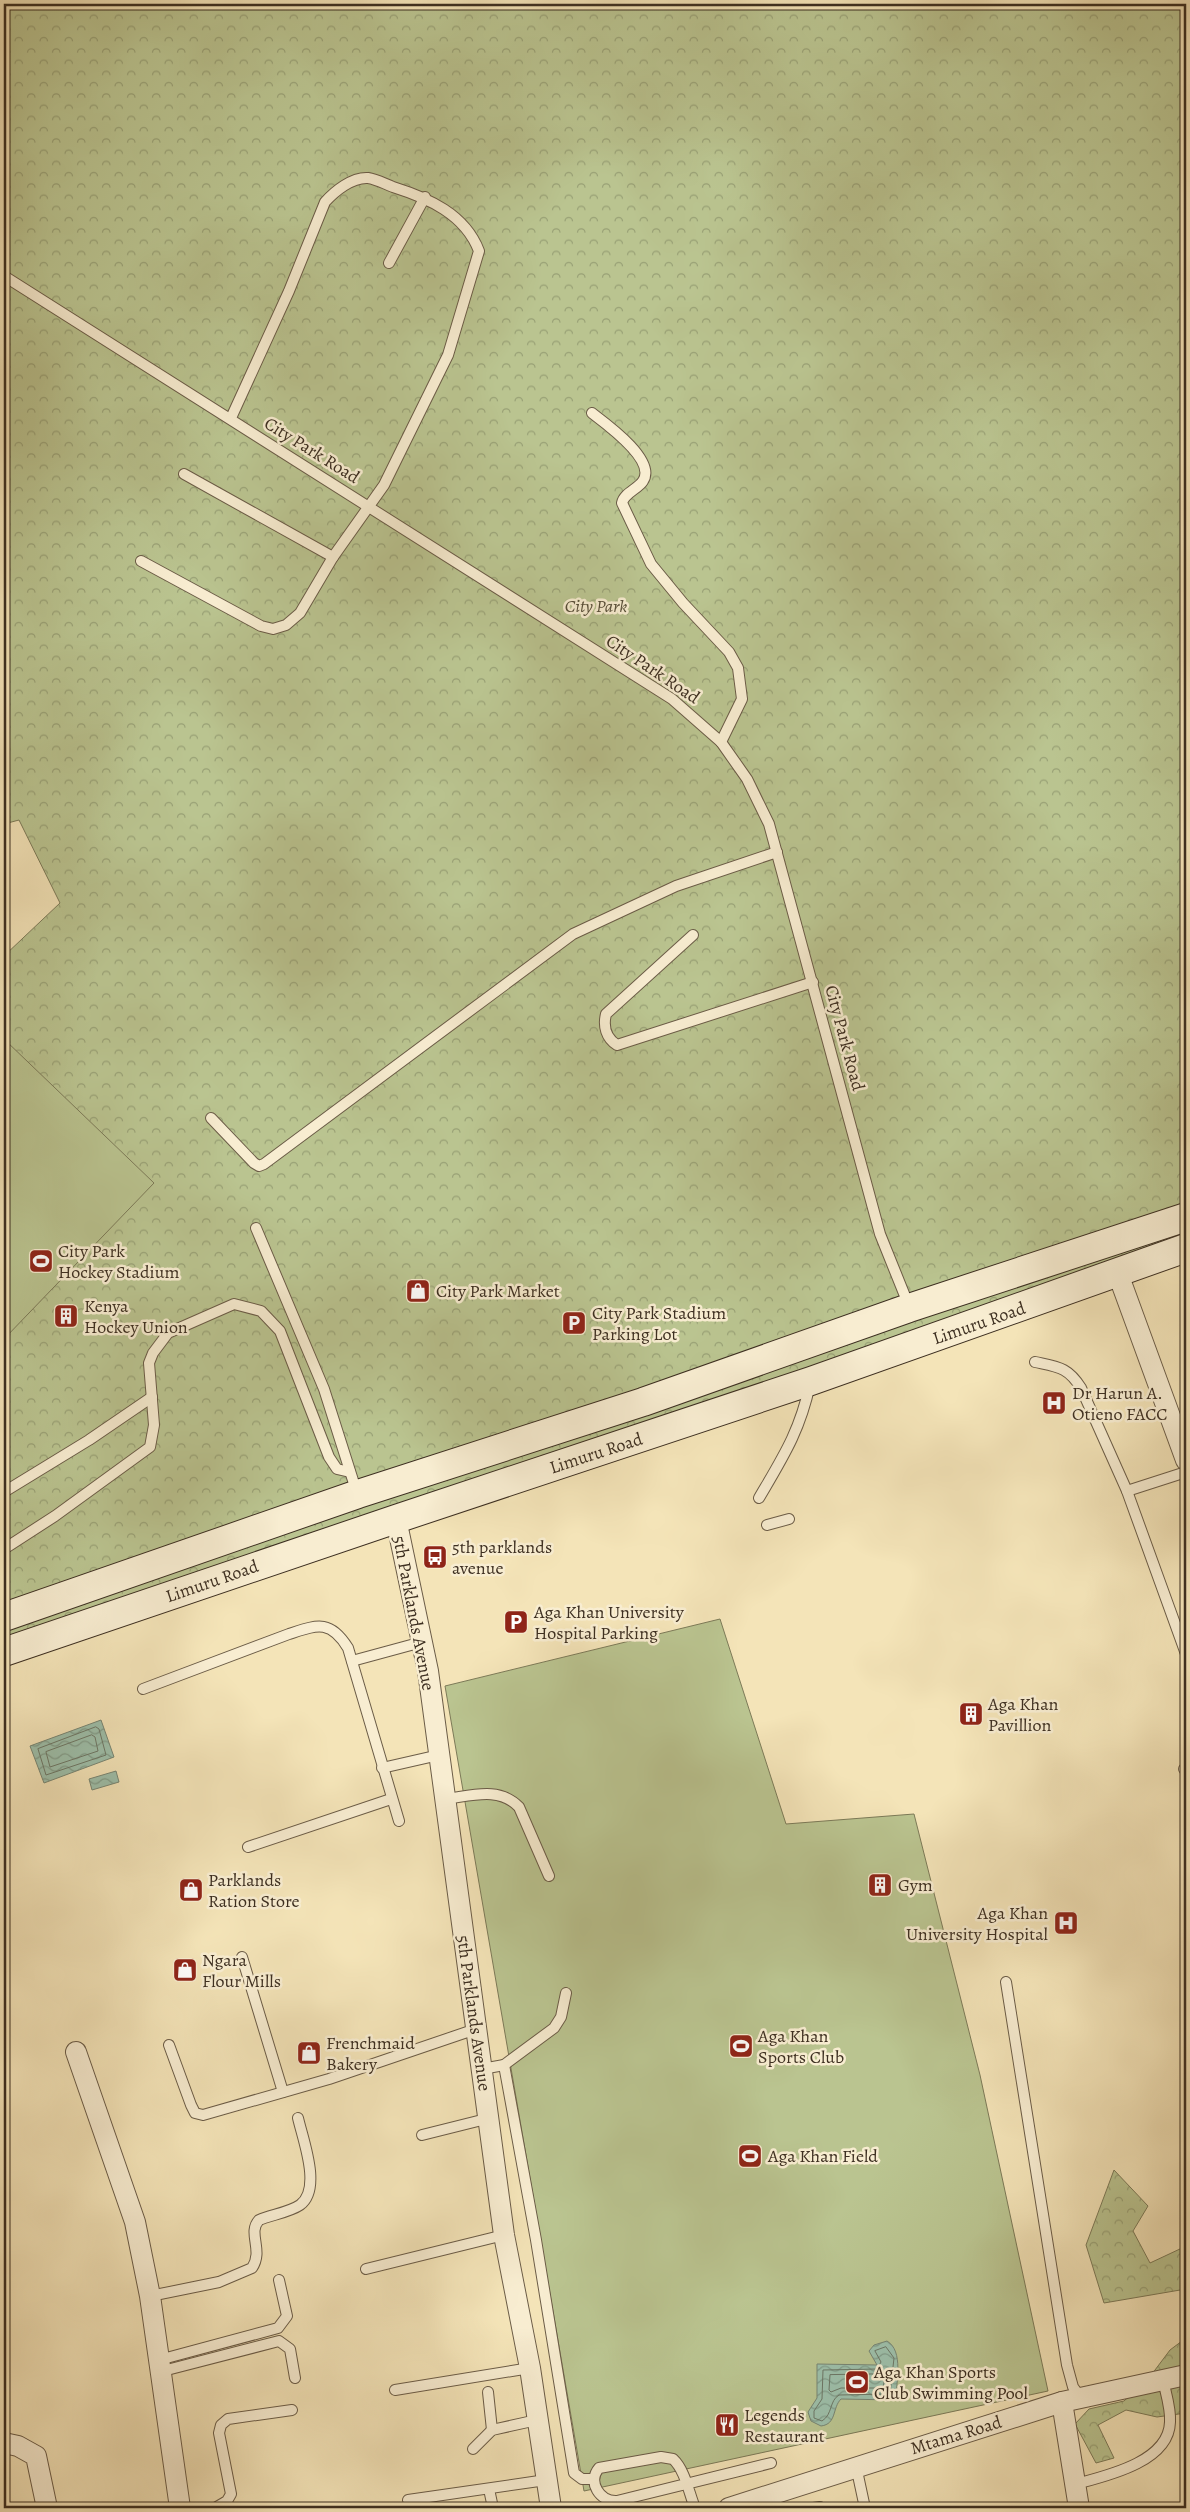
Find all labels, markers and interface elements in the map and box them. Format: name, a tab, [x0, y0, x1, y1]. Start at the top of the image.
street label: City Park Road	[260, 411, 365, 489]
park label: City Park	[565, 594, 627, 618]
street label: City Park Road	[601, 629, 705, 709]
street label: City Park Road	[819, 983, 871, 1094]
place label: City Park Hockey Stadium	[58, 1239, 179, 1284]
sports icon: City Park Hockey Stadium	[28, 1248, 54, 1274]
shop icon: City Park Market	[405, 1278, 431, 1304]
place label: City Park Market	[436, 1279, 560, 1303]
place label: Kenya Hockey Union	[84, 1294, 188, 1339]
street label: Limuru Road	[929, 1296, 1029, 1350]
place label: City Park Stadium Parking Lot	[592, 1301, 726, 1346]
building icon: Kenya Hockey Union	[53, 1303, 79, 1329]
parking icon: City Park Stadium Parking Lot	[561, 1310, 587, 1336]
place label: Dr Harun A. Otieno FACC	[1072, 1381, 1168, 1426]
hospital icon: Dr Harun A. Otieno FACC	[1041, 1390, 1067, 1416]
street label: Limuru Road	[546, 1427, 646, 1479]
street label: 5th Parklands Avenue	[387, 1533, 441, 1693]
place label: 5th parklands avenue	[452, 1535, 552, 1580]
bus stop icon: 5th parklands avenue	[422, 1544, 448, 1570]
street label: Limuru Road	[162, 1554, 262, 1608]
place label: Aga Khan University Hospital Parking	[533, 1600, 685, 1645]
parking icon: Aga Khan University Hospital Parking	[503, 1609, 529, 1635]
place label: Aga Khan Pavillion	[987, 1692, 1059, 1737]
building icon: Aga Khan Pavillion	[958, 1701, 984, 1727]
place label: Parklands Ration Store	[208, 1868, 300, 1913]
building icon: Gym	[867, 1872, 893, 1898]
place label: Gym	[898, 1873, 933, 1897]
shop icon: Parklands Ration Store	[178, 1877, 204, 1903]
place label: Aga Khan University Hospital	[906, 1901, 1049, 1946]
hospital icon: Aga Khan University Hospital	[1053, 1910, 1079, 1936]
street label: 5th Parklands Avenue	[451, 1933, 497, 2093]
place label: Ngara Flour Mills	[202, 1948, 281, 1993]
shop icon: Ngara Flour Mills	[172, 1957, 198, 1983]
place label: Aga Khan Sports Club	[757, 2024, 844, 2069]
place label: Frenchmaid Bakery	[326, 2031, 415, 2076]
sports icon: Aga Khan Sports Club	[728, 2033, 754, 2059]
shop icon: Frenchmaid Bakery	[296, 2040, 322, 2066]
sports icon: Aga Khan Field	[737, 2143, 763, 2169]
place label: Aga Khan Field	[767, 2144, 878, 2168]
place label: Aga Khan Sports Club Swimming Pool	[873, 2360, 1029, 2405]
sports icon: Aga Khan Sports Club Swimming Pool	[844, 2369, 870, 2395]
place label: Legends Restaurant	[744, 2403, 825, 2448]
street label: Mtama Road	[908, 2410, 1005, 2460]
restaurant icon: Legends Restaurant	[714, 2412, 740, 2438]

